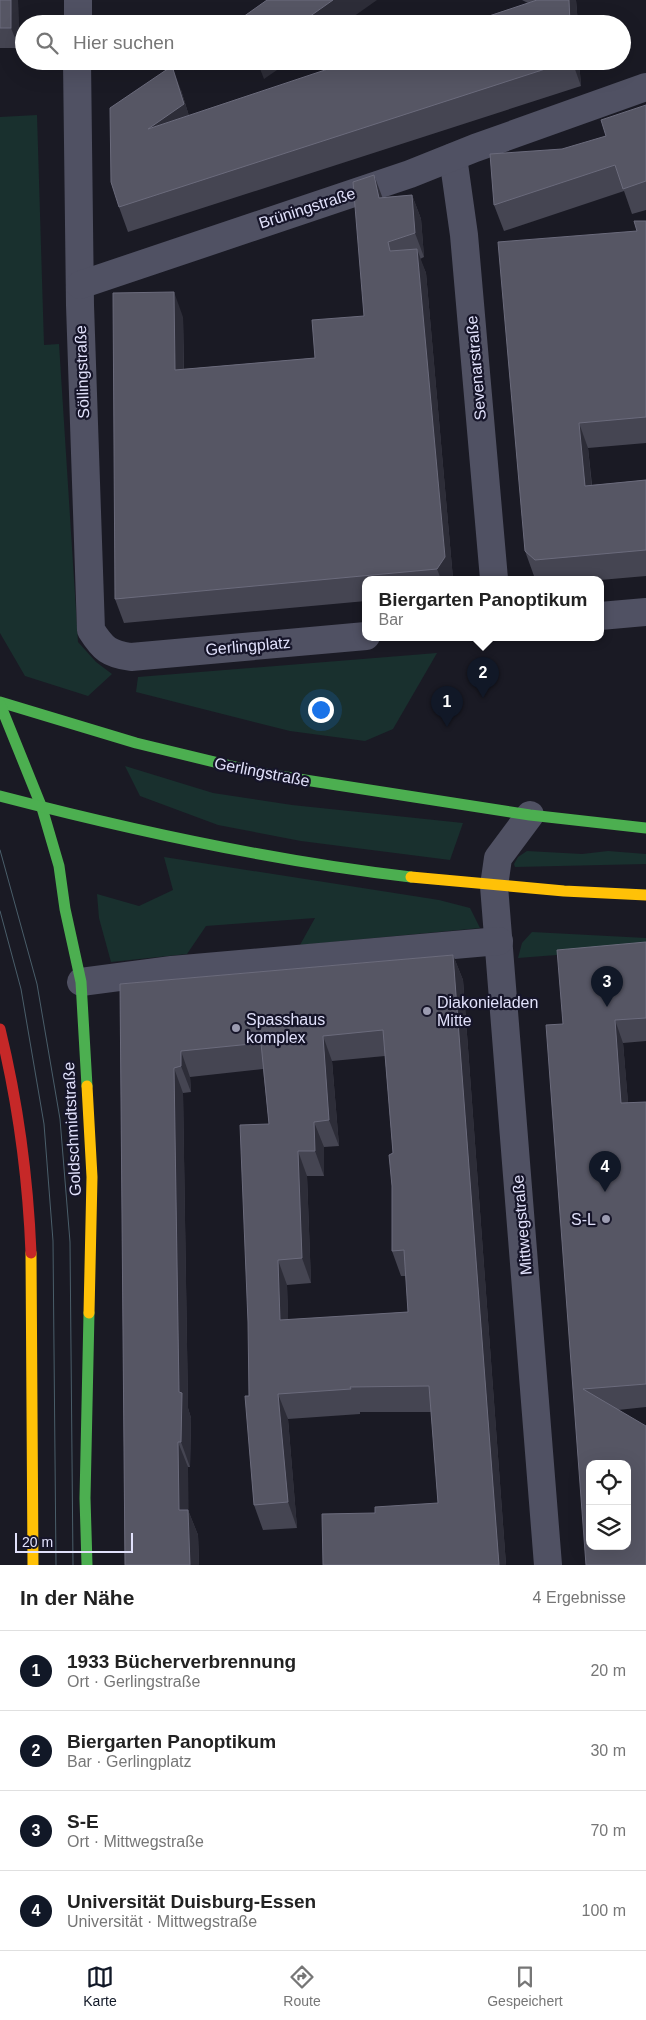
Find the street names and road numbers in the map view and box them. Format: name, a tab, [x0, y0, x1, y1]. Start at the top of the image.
street label: Brüningstraße	[257, 184, 358, 232]
street label: Sevenarstraße	[463, 315, 489, 421]
street label: Söllingstraße	[72, 325, 92, 419]
street label: Gerlingplatz	[205, 634, 291, 658]
street label: Gerlingstraße	[213, 754, 311, 790]
street label: Goldschmidtstraße	[60, 1061, 84, 1196]
street label: Mittwegstraße	[509, 1174, 535, 1276]

